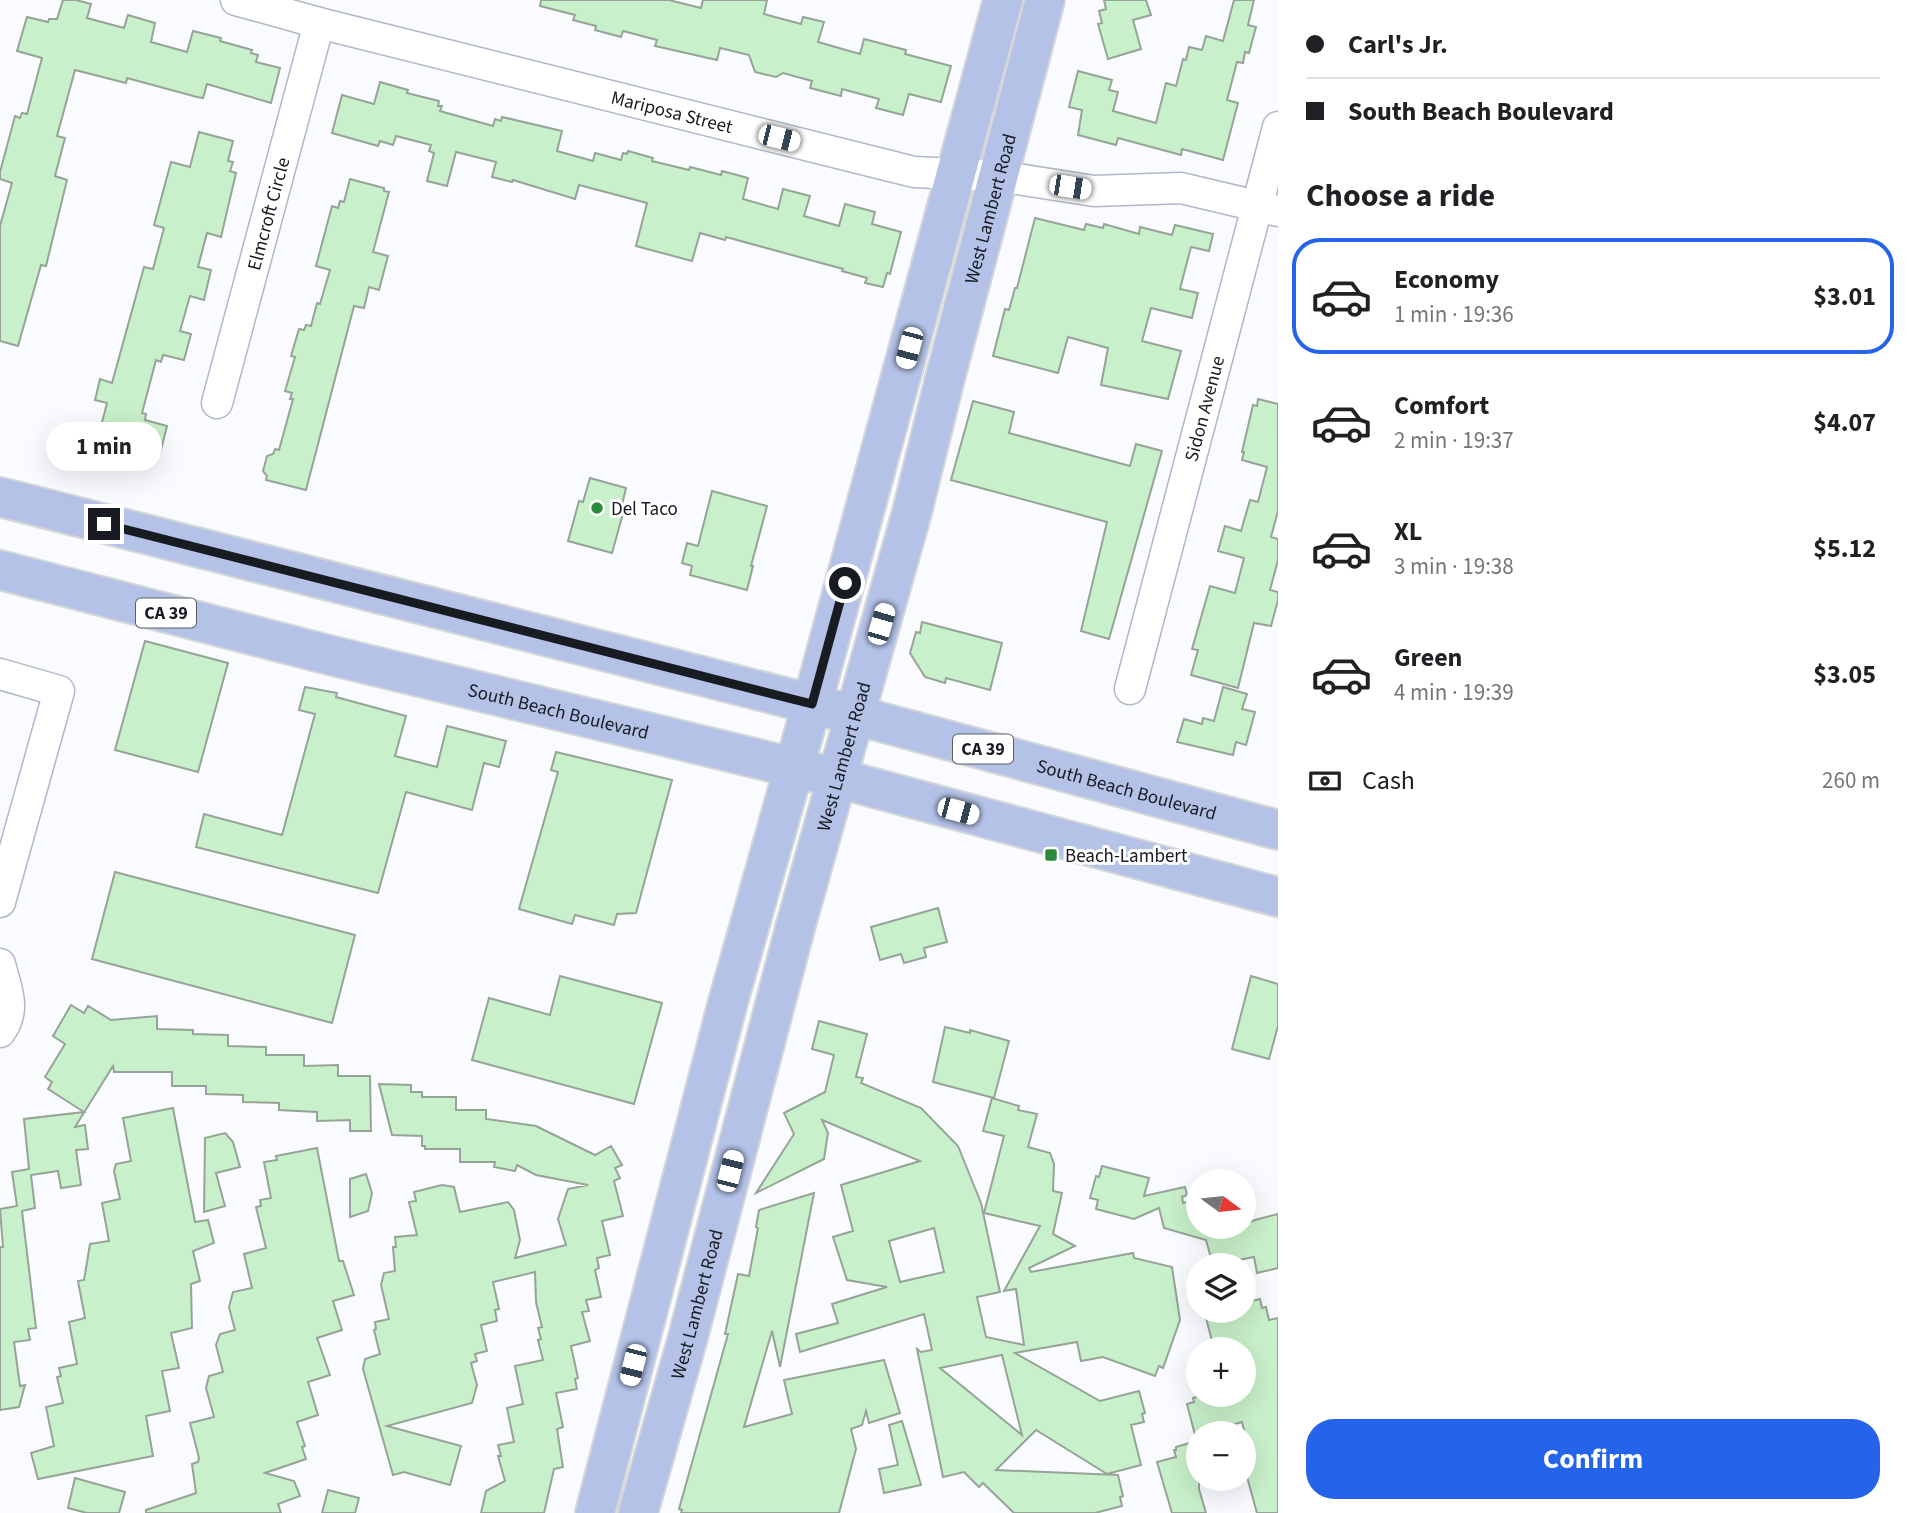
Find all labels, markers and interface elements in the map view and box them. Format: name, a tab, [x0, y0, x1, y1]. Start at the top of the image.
text: Carl's Jr.	[1348, 26, 1448, 63]
street label: Mariposa Street	[608, 85, 736, 141]
text: South Beach Boulevard	[1348, 93, 1614, 130]
car	[757, 123, 802, 153]
street label: West Lambert Road	[958, 131, 1024, 287]
street label: Elmcroft Circle	[241, 155, 297, 274]
car	[1048, 173, 1093, 201]
text: Choose a ride	[1306, 173, 1495, 219]
text: Economy	[1394, 261, 1499, 298]
icon: car	[1310, 265, 1373, 328]
text: $3.01	[1813, 278, 1876, 315]
text: 1 min · 19:36	[1394, 298, 1514, 331]
car	[894, 325, 925, 371]
street label: Sidon Avenue	[1178, 353, 1232, 465]
text: Comfort	[1394, 387, 1489, 424]
icon: car	[1310, 391, 1373, 454]
text: $4.07	[1813, 404, 1876, 441]
callout: 1 min	[46, 422, 162, 472]
text: 2 min · 19:37	[1394, 424, 1514, 457]
text: 1 min	[76, 430, 132, 463]
place label: Del Taco	[611, 496, 678, 523]
marker: Del Taco	[589, 500, 605, 516]
route end	[88, 508, 120, 540]
text: XL	[1394, 513, 1422, 550]
icon: car	[1310, 517, 1373, 580]
text: $5.12	[1813, 530, 1876, 567]
text: 3 min · 19:38	[1394, 550, 1514, 583]
route start	[829, 567, 861, 599]
road number: CA 39	[136, 598, 196, 628]
car	[866, 601, 897, 647]
text: Green	[1394, 639, 1462, 676]
icon: car	[1310, 643, 1373, 706]
text: $3.05	[1813, 656, 1876, 693]
text: 4 min · 19:39	[1394, 676, 1514, 709]
street label: South Beach Boulevard	[465, 677, 651, 747]
street label: West Lambert Road	[811, 679, 879, 835]
road number: CA 39	[953, 734, 1013, 764]
street label: South Beach Boulevard	[1033, 753, 1219, 828]
icon: cash	[1306, 762, 1344, 800]
text: Cash	[1362, 762, 1415, 799]
text: 260 m	[1822, 764, 1880, 797]
car	[935, 795, 982, 827]
place label: Beach-Lambert	[1065, 843, 1188, 870]
marker: Beach-Lambert	[1043, 847, 1059, 863]
car	[715, 1148, 746, 1194]
north arrow	[1186, 1169, 1256, 1239]
map controls	[1186, 1169, 1256, 1491]
street label: West Lambert Road	[665, 1226, 731, 1383]
button: layers	[1186, 1253, 1256, 1323]
button: +	[1186, 1337, 1256, 1407]
car	[618, 1342, 649, 1388]
button: Confirm	[1306, 1419, 1880, 1499]
button: −	[1186, 1421, 1256, 1491]

